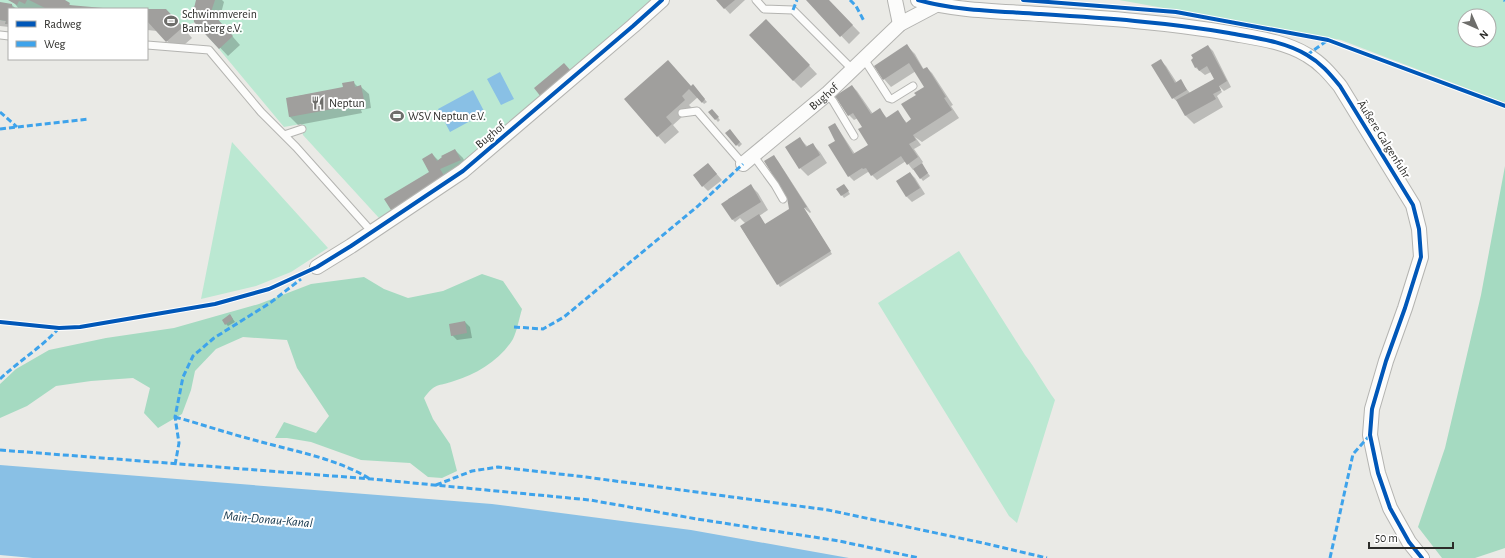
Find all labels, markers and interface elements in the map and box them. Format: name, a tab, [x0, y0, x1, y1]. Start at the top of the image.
legend	[8, 8, 148, 60]
place label: Schwimmverein Bamberg e.V.	[182, 8, 257, 34]
north arrow	[1457, 8, 1497, 48]
sports icon: Schwimmverein Bamberg e.V.	[163, 13, 179, 29]
text: Radweg	[44, 18, 81, 30]
text: N	[1477, 28, 1490, 41]
text: Weg	[44, 38, 66, 50]
street label: Bughof	[807, 80, 841, 112]
restaurant icon: Neptun	[310, 95, 326, 111]
place label: Neptun	[329, 97, 365, 109]
street label: Äußere Galgenfuhr	[1355, 97, 1414, 180]
sports icon: WSV Neptun e.V.	[389, 108, 405, 124]
place label: WSV Neptun e.V.	[408, 110, 486, 122]
street label: Bughof	[473, 119, 508, 151]
water label: Main-Donau-Kanal	[223, 510, 313, 530]
scale bar	[1369, 524, 1453, 550]
text: 50 m	[1375, 532, 1398, 544]

